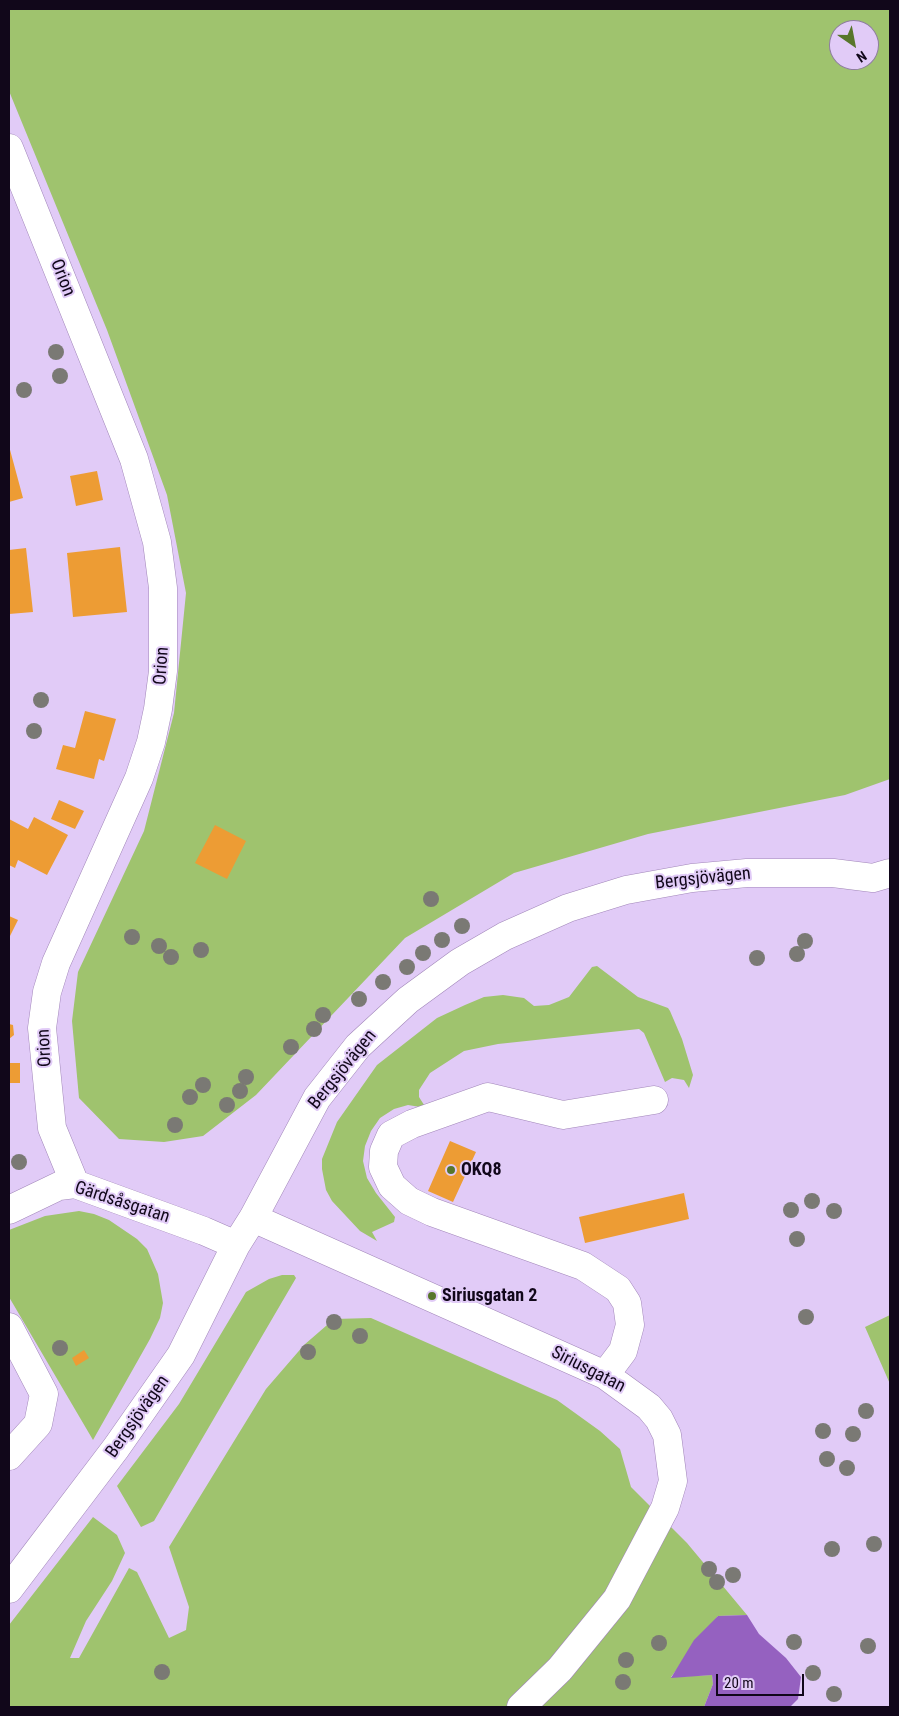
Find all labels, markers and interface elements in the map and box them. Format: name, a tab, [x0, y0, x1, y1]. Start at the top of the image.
north arrow	[829, 20, 879, 70]
text: N	[854, 48, 870, 66]
street label: Orion	[45, 256, 79, 300]
street label: Orion	[150, 646, 174, 686]
street label: Bergsjövägen	[654, 863, 752, 895]
street label: Bergsjövägen	[304, 1026, 382, 1114]
street label: Orion	[33, 1028, 57, 1068]
place label: OKQ8	[461, 1159, 502, 1181]
marker: OKQ8	[445, 1164, 457, 1176]
street label: Gärdsåsgatan	[72, 1177, 172, 1229]
place label: Siriusgatan 2	[442, 1285, 537, 1307]
marker: Siriusgatan 2	[426, 1290, 438, 1302]
street label: Siriusgatan	[547, 1342, 629, 1398]
street label: Bergsjövägen	[102, 1372, 174, 1462]
scale bar	[719, 1664, 806, 1696]
text: 20 m	[724, 1674, 754, 1692]

